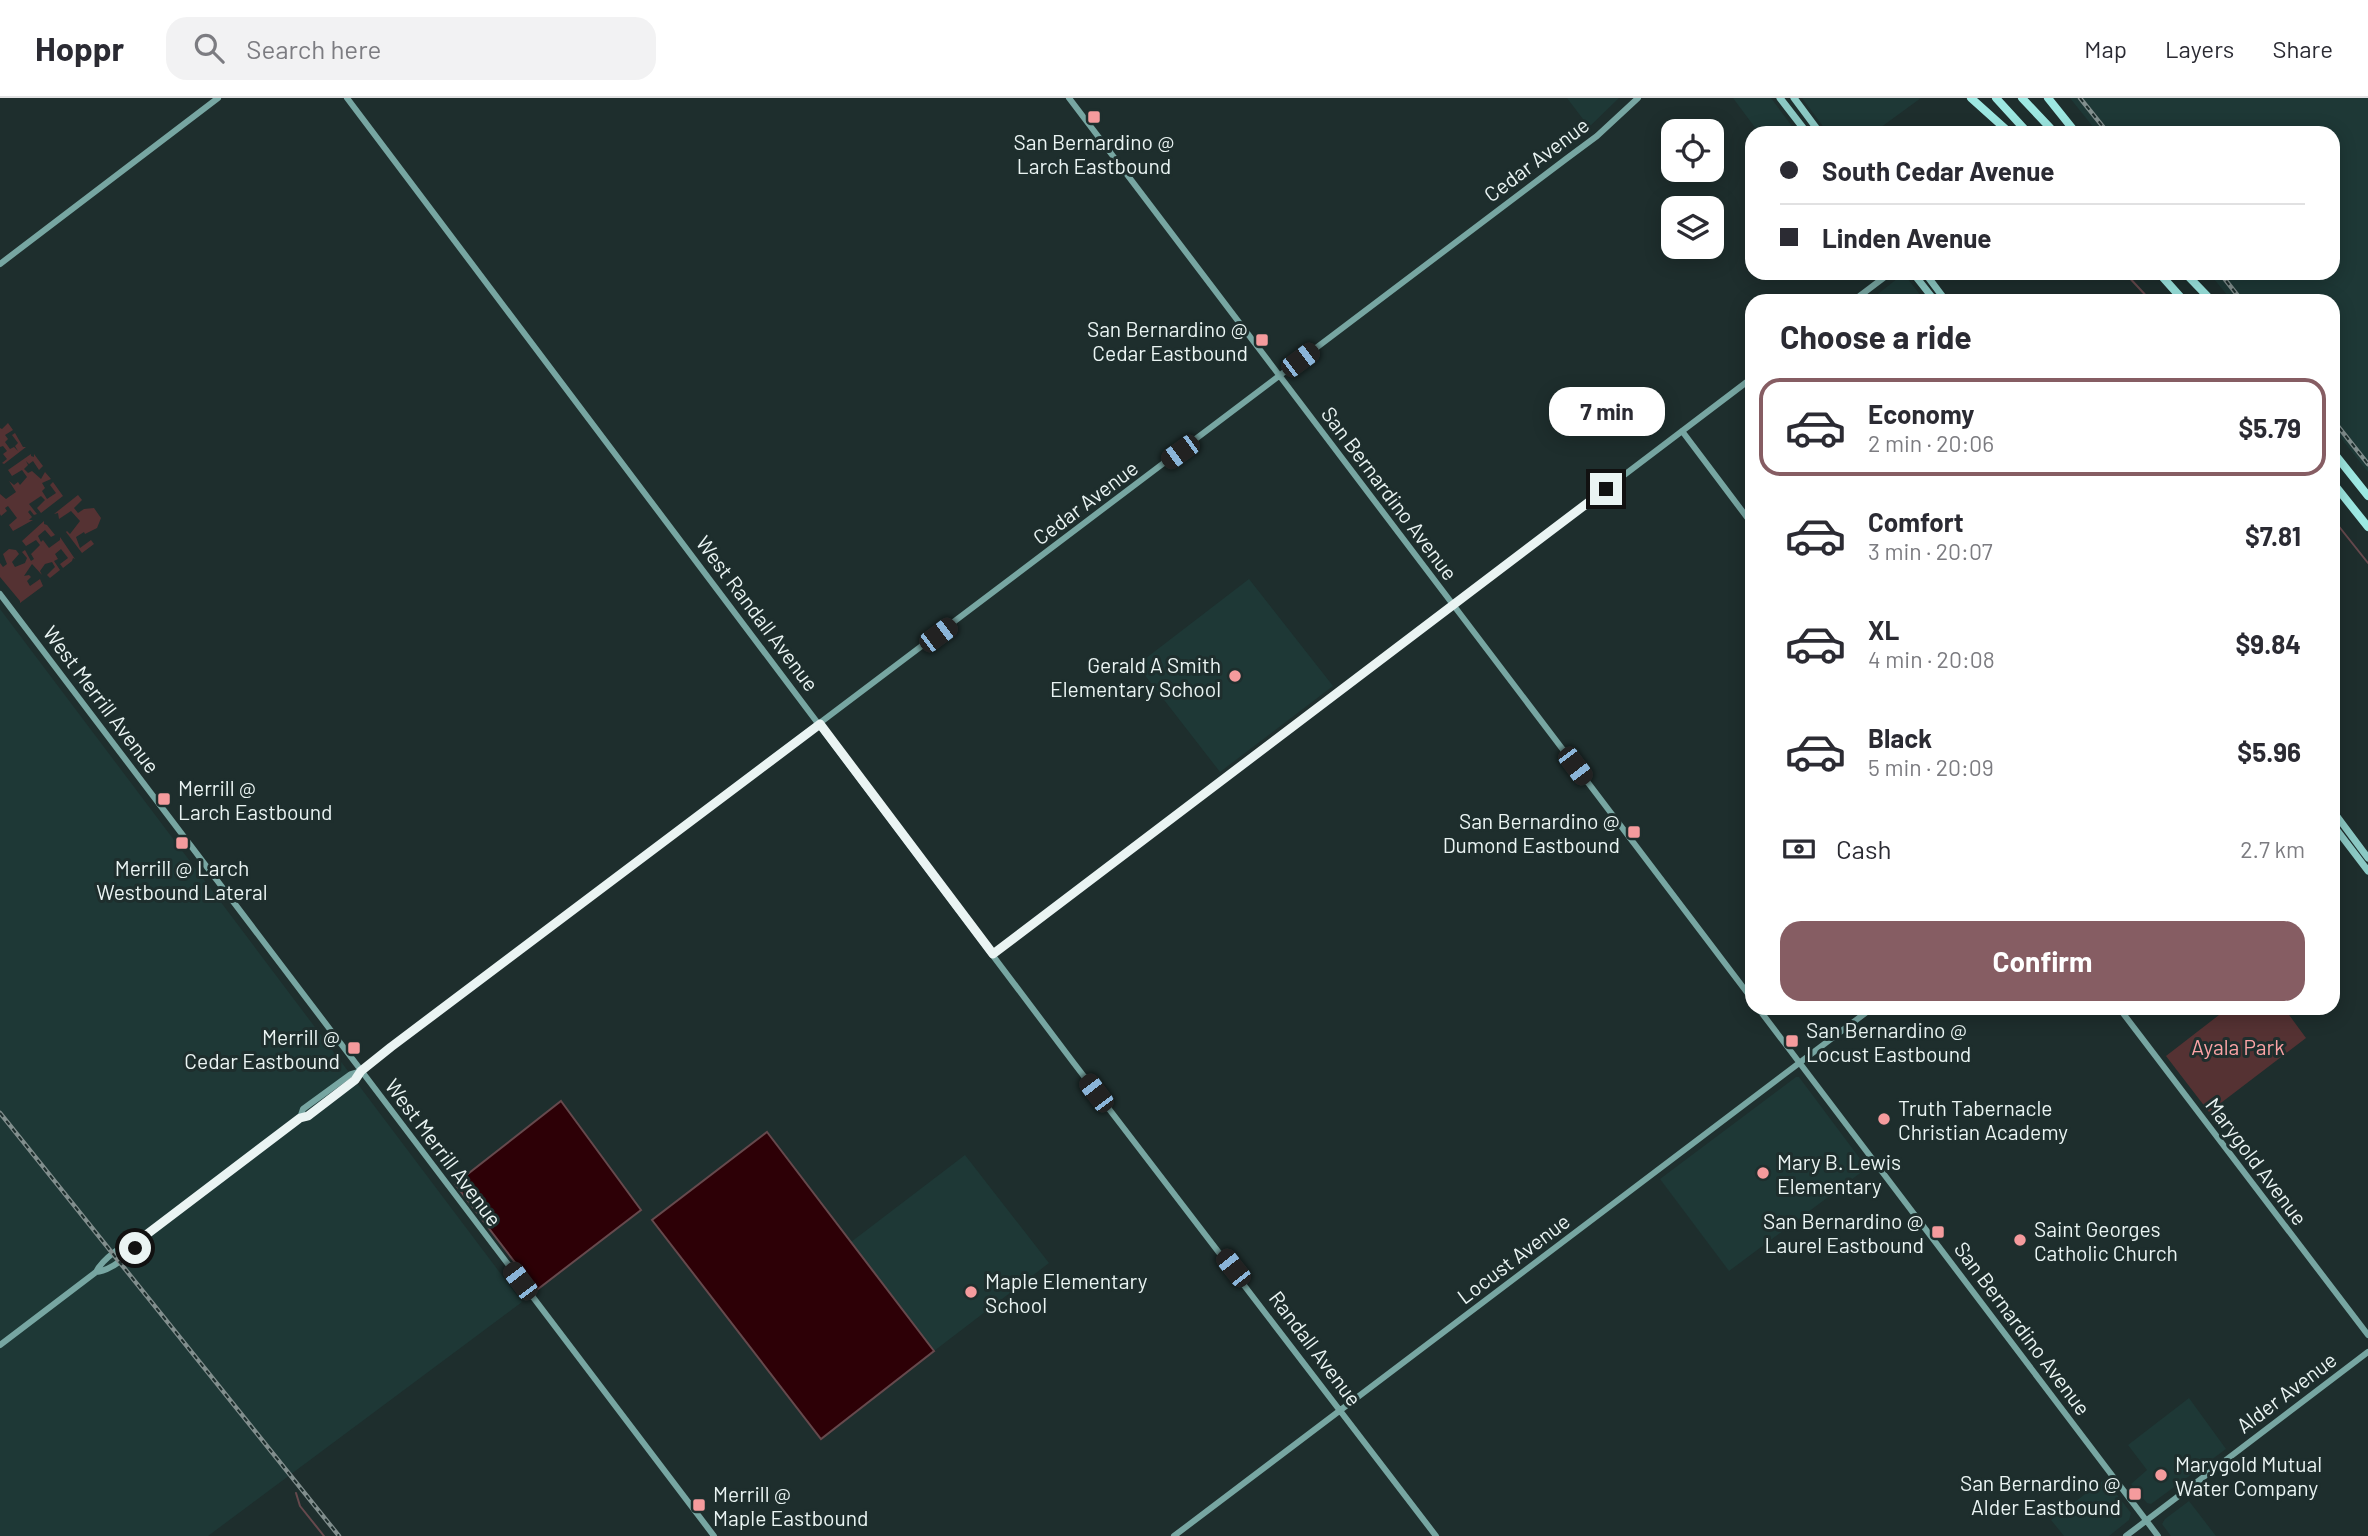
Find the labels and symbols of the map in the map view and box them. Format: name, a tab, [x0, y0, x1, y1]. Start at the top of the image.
marker: San Bernardino @ Larch Eastbound	[1086, 109, 1102, 125]
street label: Cedar Avenue	[1479, 111, 1593, 207]
place label: San Bernardino @ Larch Eastbound	[1013, 129, 1175, 178]
place label: San Bernardino @ Cedar Eastbound	[1087, 316, 1248, 365]
marker: San Bernardino @ Cedar Eastbound	[1254, 332, 1270, 348]
car	[1277, 339, 1324, 381]
callout: 7 min	[1548, 388, 1664, 436]
street label: San Bernardino Avenue	[1317, 401, 1463, 585]
car	[1157, 431, 1204, 473]
street label: Cedar Avenue	[1028, 454, 1142, 550]
route end	[1590, 473, 1622, 505]
street label: West Randall Avenue	[691, 530, 825, 696]
car	[915, 614, 962, 656]
street label: West Merrill Avenue	[39, 620, 165, 778]
place label: Gerald A Smith Elementary School	[1050, 652, 1221, 701]
marker: Gerald A Smith Elementary School	[1227, 668, 1243, 684]
car	[1554, 743, 1597, 789]
place label: Merrill @ Larch Eastbound	[178, 775, 332, 824]
marker: Merrill @ Larch Eastbound	[156, 791, 172, 807]
place label: San Bernardino @ Dumond Eastbound	[1443, 808, 1620, 857]
marker: San Bernardino @ Dumond Eastbound	[1626, 824, 1642, 840]
marker: Merrill @ Larch Westbound Lateral	[174, 835, 190, 851]
place label: Merrill @ Larch Westbound Lateral	[96, 855, 268, 904]
place label: San Bernardino @ Locust Eastbound	[1806, 1017, 1971, 1066]
place label: Merrill @ Cedar Eastbound	[184, 1024, 340, 1073]
marker: San Bernardino @ Locust Eastbound	[1784, 1033, 1800, 1049]
park label: Ayala Park	[2191, 1034, 2285, 1059]
marker: Merrill @ Cedar Eastbound	[346, 1040, 362, 1056]
car	[1075, 1070, 1118, 1116]
street label: West Merrill Avenue	[381, 1073, 507, 1231]
street label: Marygold Avenue	[2201, 1092, 2313, 1230]
place label: Truth Tabernacle Christian Academy	[1898, 1095, 2068, 1144]
marker: Truth Tabernacle Christian Academy	[1876, 1111, 1892, 1127]
place label: Mary B. Lewis Elementary	[1777, 1149, 1901, 1198]
marker: Mary B. Lewis Elementary	[1755, 1165, 1771, 1181]
street label: Locust Avenue	[1452, 1208, 1574, 1308]
place label: San Bernardino @ Laurel Eastbound	[1763, 1208, 1924, 1257]
place label: Saint Georges Catholic Church	[2034, 1216, 2178, 1265]
marker: San Bernardino @ Laurel Eastbound	[1930, 1224, 1946, 1240]
route start	[119, 1232, 151, 1264]
marker: Saint Georges Catholic Church	[2012, 1232, 2028, 1248]
street label: San Bernardino Avenue	[1950, 1236, 2096, 1420]
car	[1212, 1245, 1255, 1291]
car	[499, 1258, 542, 1304]
place label: Maple Elementary School	[985, 1268, 1148, 1317]
marker: Maple Elementary School	[963, 1284, 979, 1300]
street label: Randall Avenue	[1265, 1286, 1367, 1410]
street label: Alder Avenue	[2231, 1346, 2341, 1438]
place label: Marygold Mutual Water Company	[2175, 1451, 2322, 1500]
marker: Marygold Mutual Water Company	[2153, 1467, 2169, 1483]
place label: San Bernardino @ Alder Eastbound	[1960, 1470, 2121, 1519]
place label: Merrill @ Maple Eastbound	[713, 1481, 868, 1530]
marker: San Bernardino @ Alder Eastbound	[2127, 1486, 2143, 1502]
marker: Merrill @ Maple Eastbound	[691, 1497, 707, 1513]

